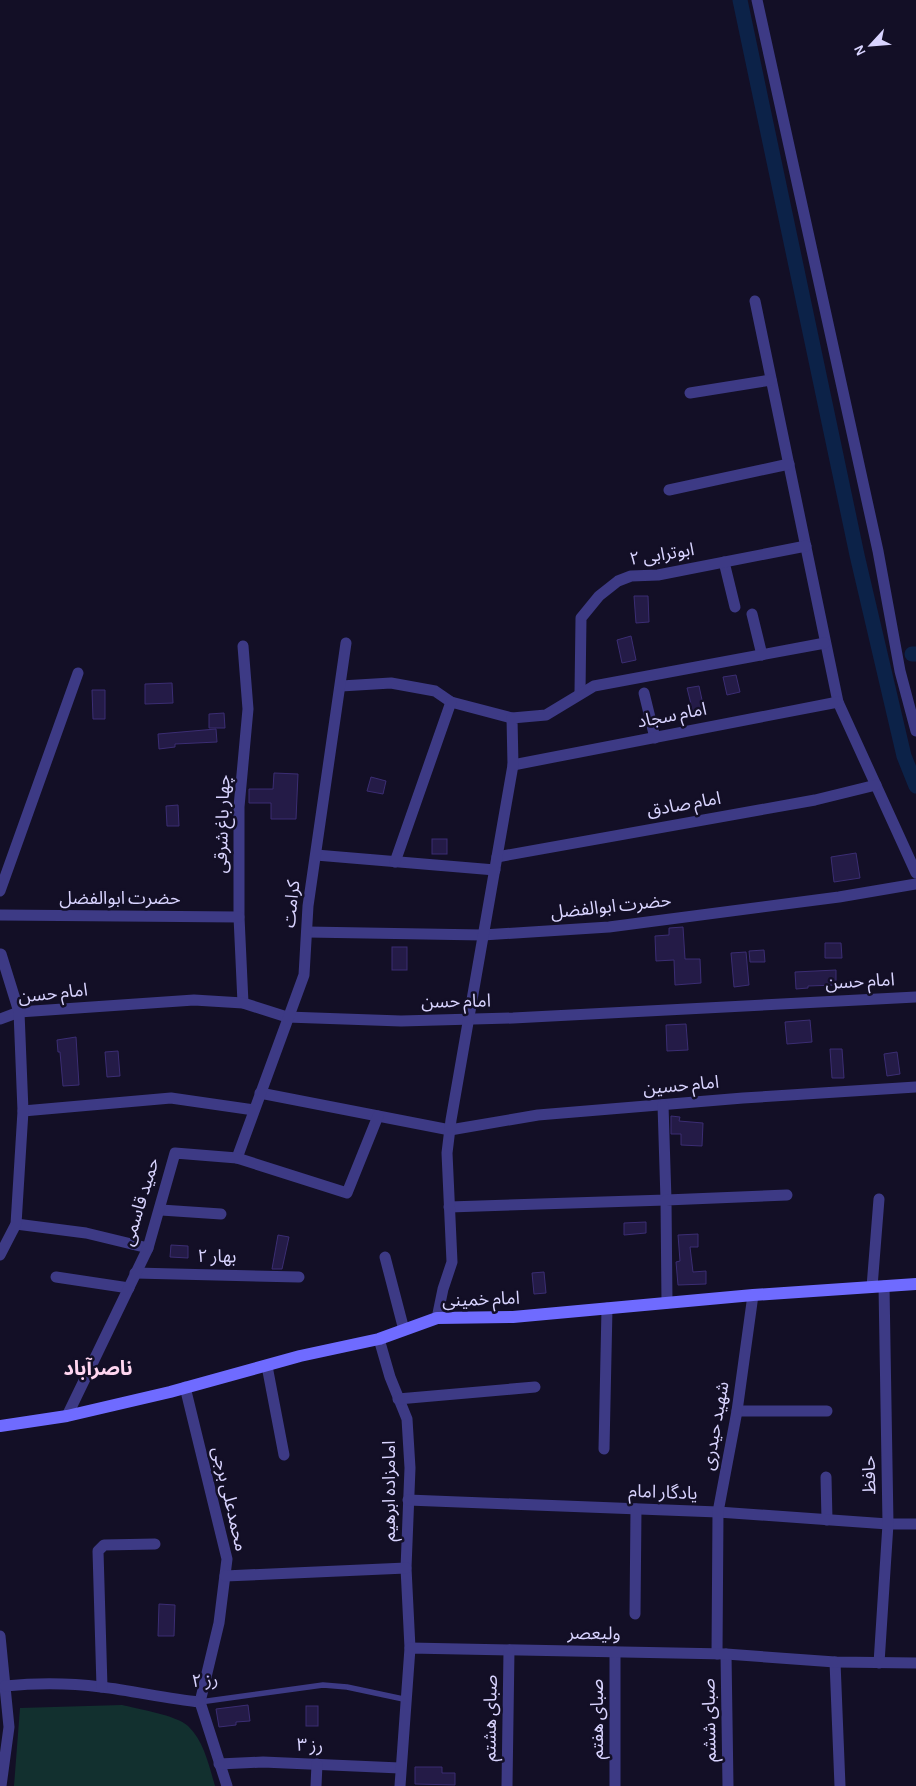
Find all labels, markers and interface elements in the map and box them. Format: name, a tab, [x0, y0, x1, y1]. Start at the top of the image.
north arrow	[846, 20, 896, 70]
text: N	[852, 43, 869, 58]
street label: ابوترابی ۲	[628, 541, 696, 570]
street label: امام سجاد	[636, 700, 709, 735]
street label: چهار باغ شرقی	[212, 774, 238, 874]
street label: امام صادق	[646, 790, 723, 824]
street label: کرامت	[281, 879, 304, 929]
street label: حضرت ابوالفضل	[59, 890, 181, 909]
street label: حضرت ابوالفضل	[550, 892, 672, 923]
street label: امام حسن	[825, 971, 895, 997]
street label: امام حسن	[17, 981, 89, 1011]
street label: امام حسن	[421, 992, 491, 1016]
street label: امام حسین	[642, 1074, 720, 1102]
street label: حمید قاسمی	[119, 1156, 164, 1249]
street label: بهار ۲	[197, 1248, 237, 1267]
street label: امام خمینی	[442, 1290, 520, 1314]
district label: ناصرآباد	[63, 1357, 133, 1380]
street label: شهید حیدری	[699, 1380, 734, 1472]
street label: امامزاده ابرهیم	[381, 1441, 402, 1541]
street label: محمدعلی برجی	[207, 1445, 250, 1553]
street label: حافظ	[861, 1455, 879, 1495]
street label: یادگار امام	[628, 1482, 698, 1507]
street label: ولیعصر	[566, 1625, 621, 1644]
street label: رز ۲	[191, 1671, 219, 1692]
street label: صبای هشتم	[481, 1674, 504, 1762]
street label: صبای ششم	[700, 1678, 723, 1762]
street label: صبای هفتم	[589, 1679, 610, 1759]
street label: رز ۳	[296, 1737, 324, 1756]

